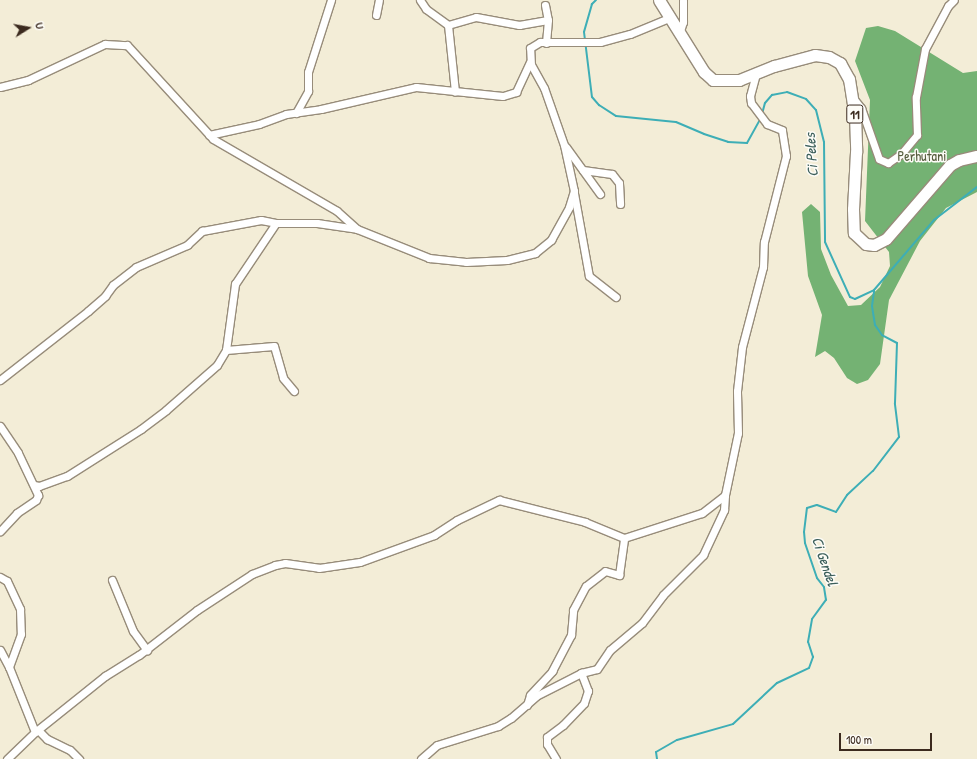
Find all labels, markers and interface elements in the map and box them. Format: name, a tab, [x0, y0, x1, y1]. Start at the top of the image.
north arrow	[8, 8, 48, 48]
text: U	[32, 21, 47, 30]
road number: 11	[846, 103, 864, 125]
water label: Ci Peles	[800, 132, 822, 178]
park label: Perhutani	[898, 148, 946, 164]
water label: Ci Gendel	[808, 534, 842, 588]
scale bar	[841, 725, 934, 751]
text: 100 m	[846, 731, 872, 748]

